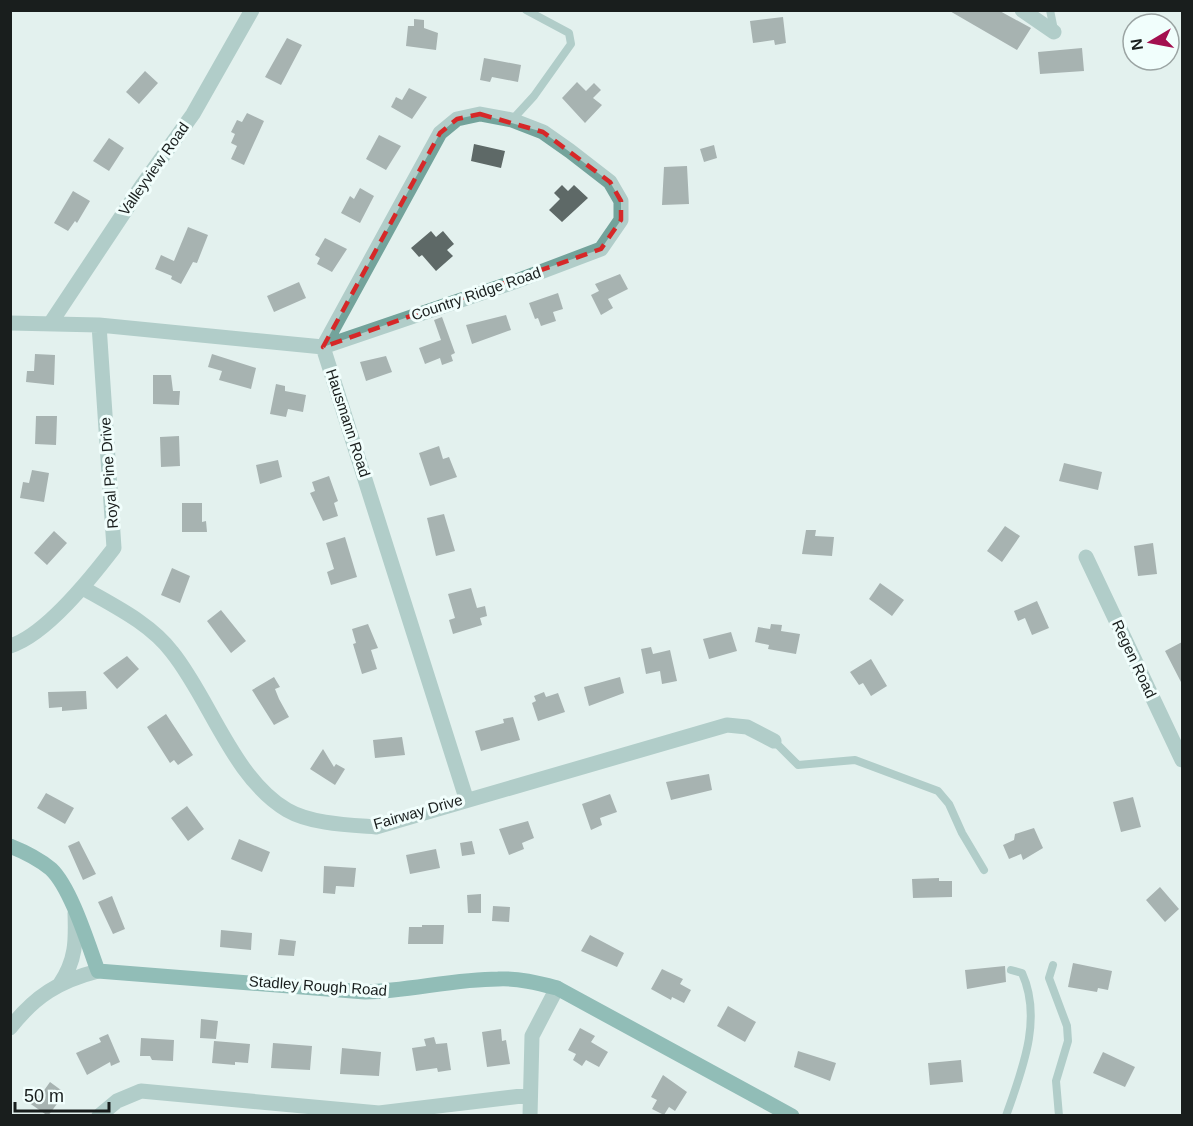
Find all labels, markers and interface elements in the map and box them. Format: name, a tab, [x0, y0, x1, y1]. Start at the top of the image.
north arrow	[1121, 12, 1181, 72]
text: N	[1127, 37, 1146, 52]
street label: Valleyview Road	[115, 119, 192, 219]
street label: Country Ridge Road	[409, 263, 543, 324]
street label: Hausmann Road	[323, 367, 374, 479]
street label: Royal Pine Drive	[96, 417, 121, 529]
street label: Regen Road	[1109, 617, 1160, 701]
street label: Fairway Drive	[371, 791, 464, 832]
street label: Stadley Rough Road	[248, 972, 388, 999]
scale bar	[15, 1075, 110, 1113]
text: 50 m	[24, 1086, 64, 1106]

